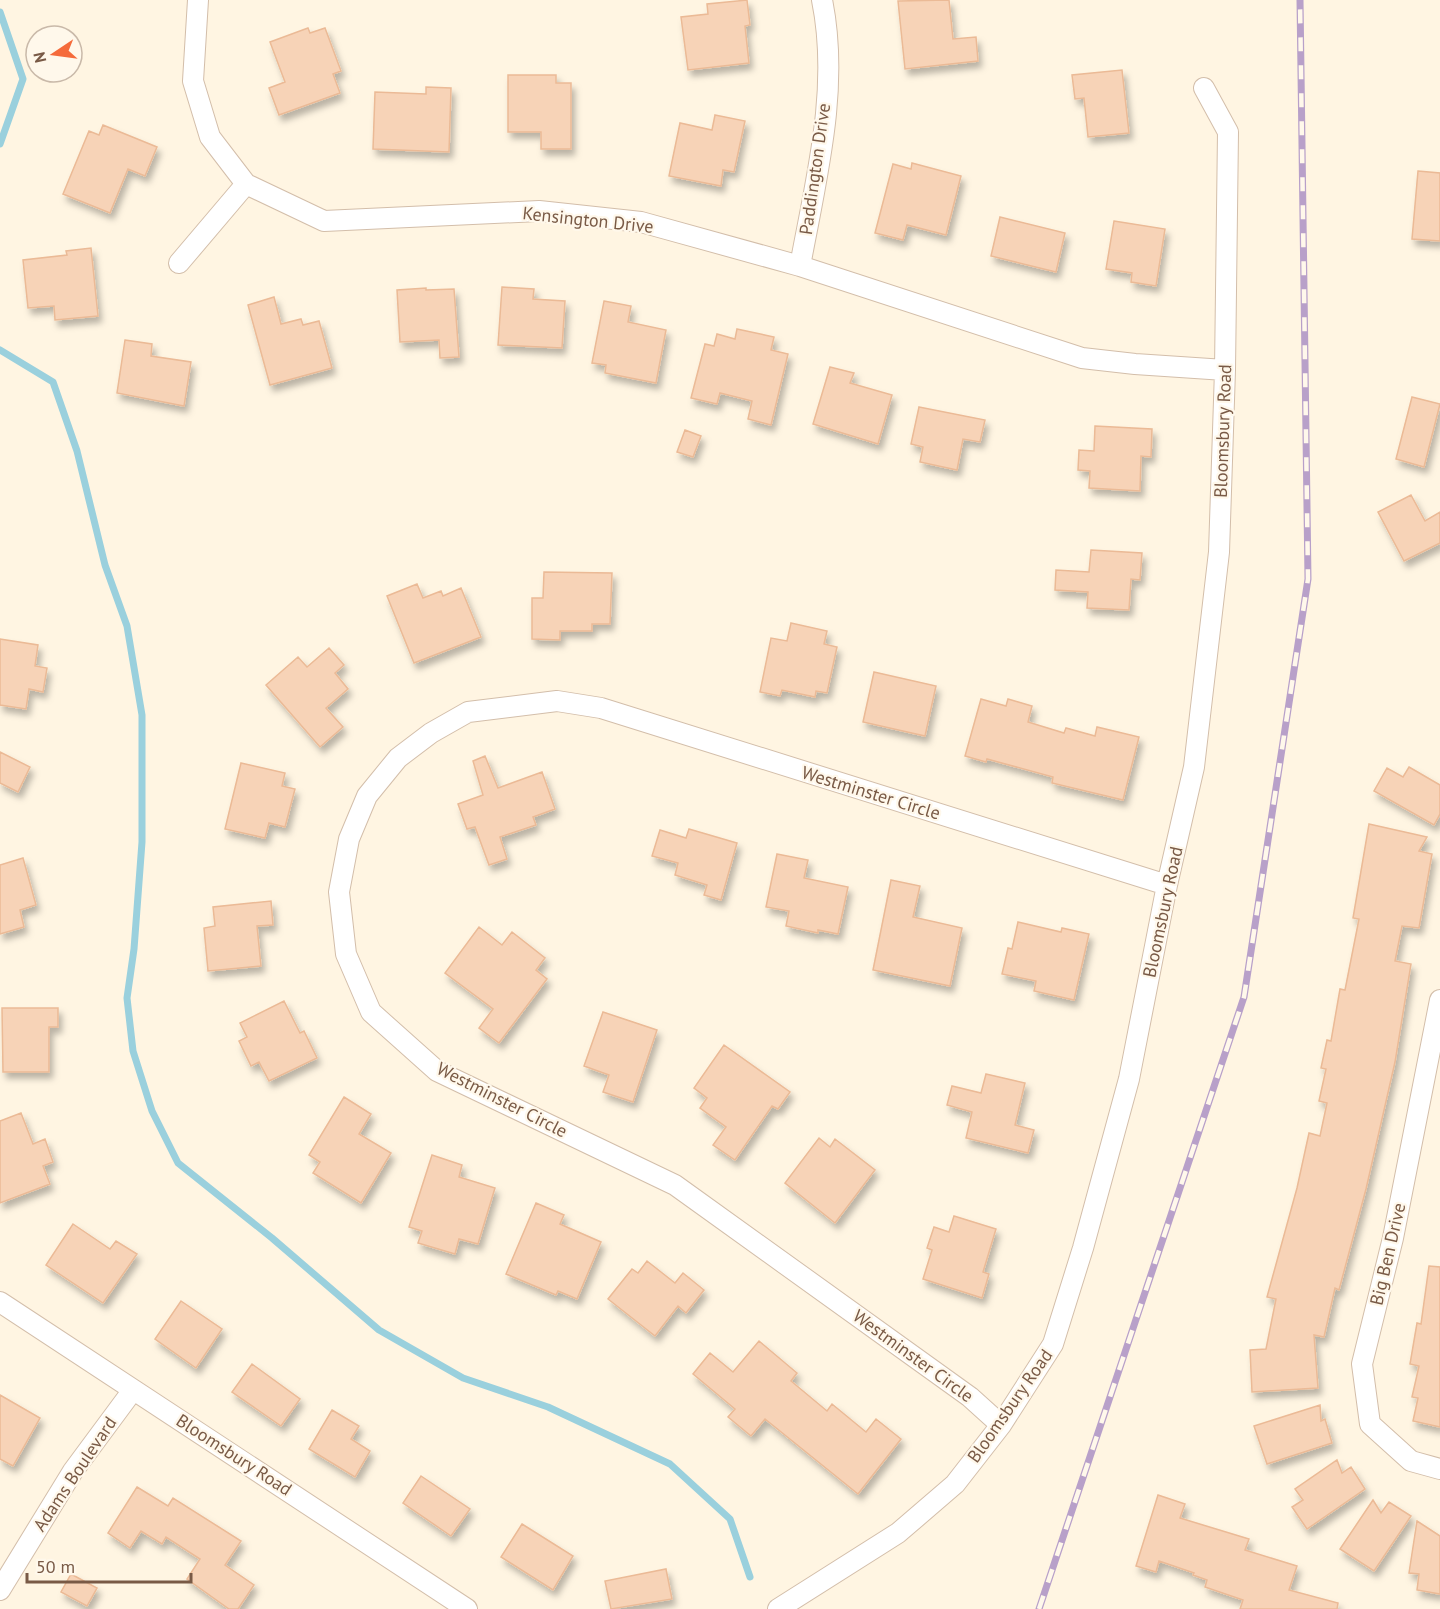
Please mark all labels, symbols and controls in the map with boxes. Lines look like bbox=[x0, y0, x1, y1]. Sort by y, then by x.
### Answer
north arrow bbox=[24, 24, 84, 84]
text: N bbox=[28, 50, 50, 65]
street label: Paddington Drive bbox=[794, 102, 835, 236]
street label: Kensington Drive bbox=[521, 201, 655, 238]
street label: Bloomsbury Road bbox=[1209, 364, 1236, 498]
street label: Westminster Circle bbox=[799, 761, 943, 825]
street label: Bloomsbury Road bbox=[1137, 844, 1188, 980]
street label: Westminster Circle bbox=[433, 1057, 571, 1142]
street label: Big Ben Drive bbox=[1365, 1200, 1410, 1307]
street label: Westminster Circle bbox=[848, 1304, 978, 1407]
street label: Bloomsbury Road bbox=[962, 1344, 1057, 1467]
street label: Bloomsbury Road bbox=[172, 1409, 296, 1501]
street label: Adams Boulevard bbox=[28, 1412, 121, 1535]
scale bar bbox=[27, 1546, 190, 1584]
text: 50 m bbox=[36, 1555, 75, 1578]

